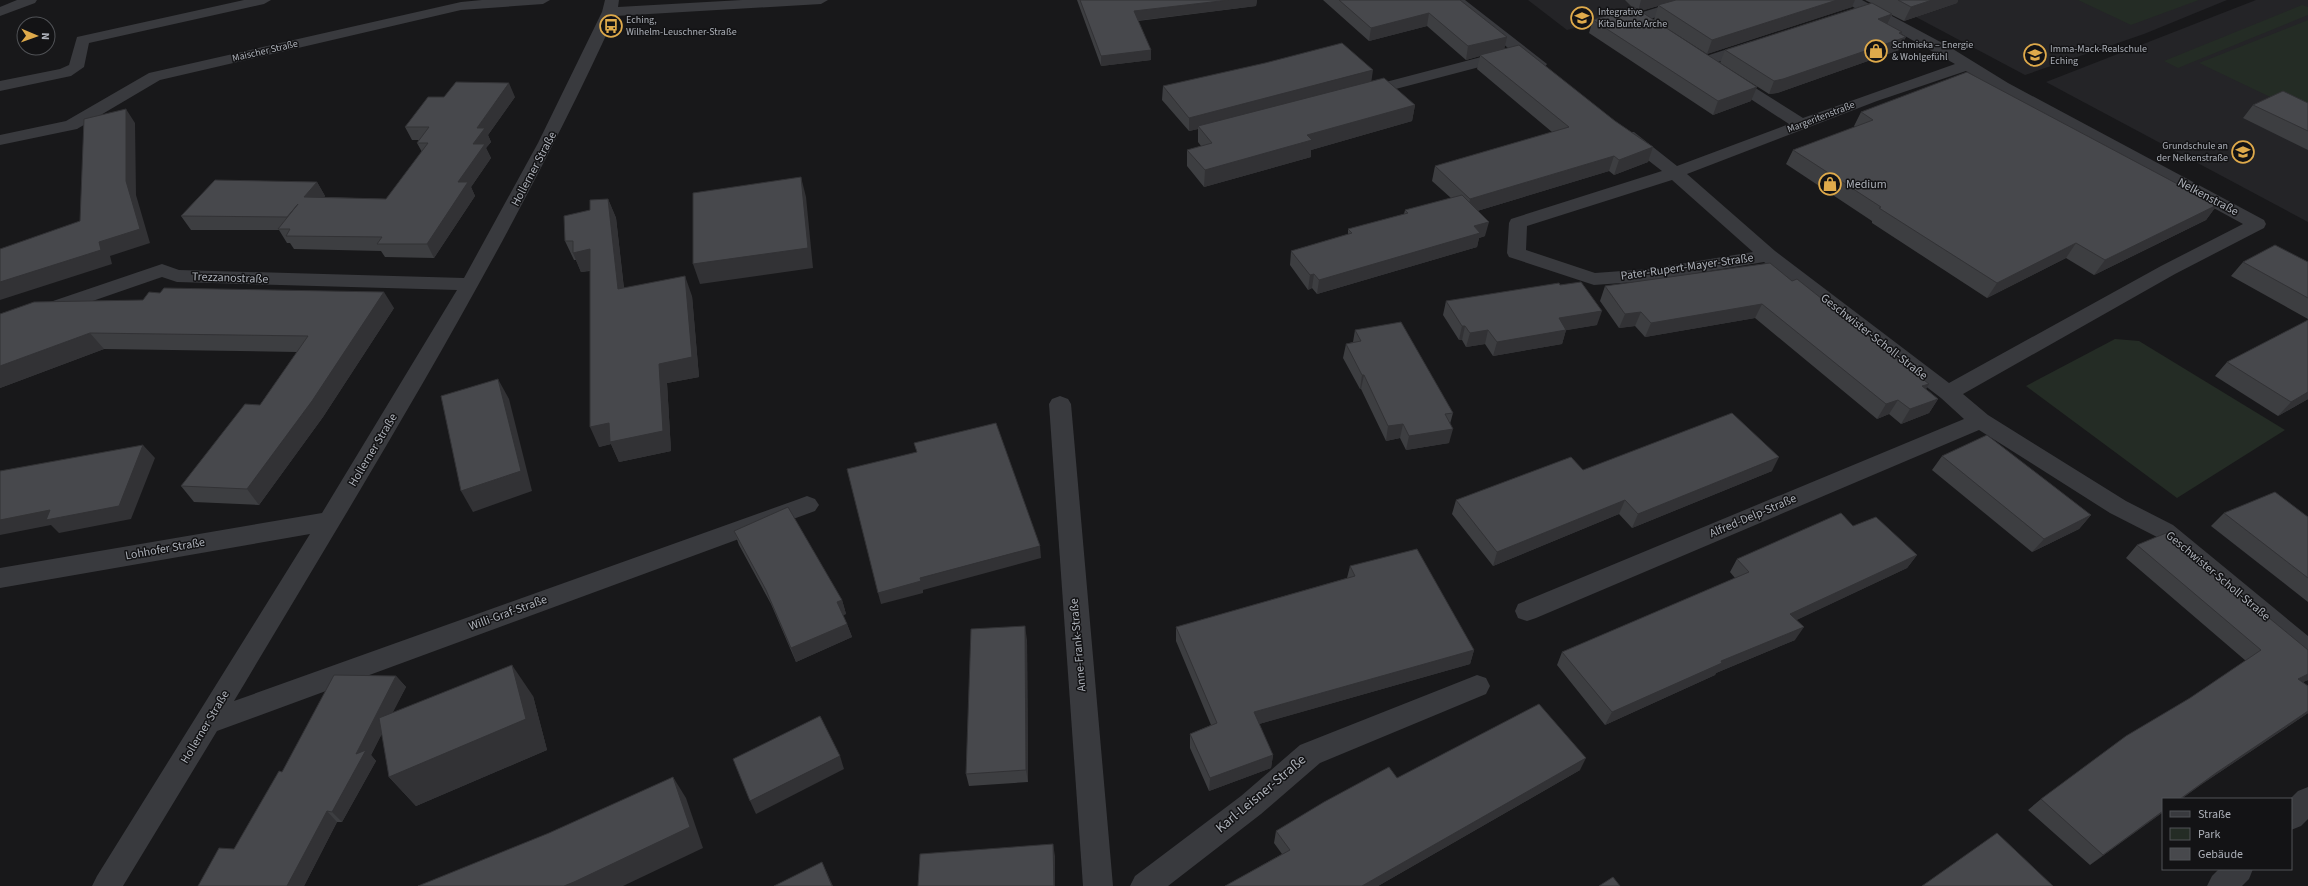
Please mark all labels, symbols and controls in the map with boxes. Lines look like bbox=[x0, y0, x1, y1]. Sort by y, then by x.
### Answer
school or university icon: Integrative Kita Bunte Arche bbox=[1569, 5, 1595, 31]
place label: Integrative Kita Bunte Arche bbox=[1598, 5, 1667, 31]
bus stop icon: Eching, Wilhelm-Leuschner-Straße bbox=[598, 13, 624, 39]
place label: Eching, Wilhelm-Leuschner-Straße bbox=[626, 13, 737, 39]
north arrow bbox=[16, 16, 56, 56]
text: N bbox=[38, 32, 53, 40]
street label: Maischer Straße bbox=[231, 37, 299, 65]
shop icon: Schmieka – Energie & Wohlgefühl bbox=[1863, 38, 1889, 64]
place label: Schmieka – Energie & Wohlgefühl bbox=[1892, 38, 1973, 64]
school or university icon: Imma-Mack-Realschule Eching bbox=[2022, 42, 2048, 68]
place label: Imma-Mack-Realschule Eching bbox=[2050, 42, 2147, 68]
street label: Margeritenstraße bbox=[1785, 98, 1857, 136]
street label: Hollerner Straße bbox=[507, 128, 561, 209]
place label: Grundschule an der Nelkenstraße bbox=[2156, 139, 2228, 165]
school or university icon: Grundschule an der Nelkenstraße bbox=[2230, 139, 2256, 165]
shop icon: Medium bbox=[1817, 171, 1843, 197]
street label: Nelkenstraße bbox=[2175, 174, 2241, 220]
place label: Medium bbox=[1846, 176, 1887, 193]
street label: Pater-Rupert-Mayer-Straße bbox=[1620, 249, 1755, 285]
street label: Trezzanostraße bbox=[191, 268, 269, 288]
street label: Geschwister-Scholl-Straße bbox=[1817, 290, 1931, 384]
street label: Hollerner Straße bbox=[344, 410, 402, 490]
street label: Alfred-Delp-Straße bbox=[1707, 490, 1799, 542]
street label: Geschwister-Scholl-Straße bbox=[2162, 527, 2274, 625]
street label: Lohhofer Straße bbox=[124, 534, 206, 564]
street label: Willi-Graf-Straße bbox=[466, 591, 550, 635]
street label: Anne-Frank-Straße bbox=[1065, 598, 1091, 692]
street label: Hollerner Straße bbox=[176, 687, 234, 767]
street label: Karl-Leisner-Straße bbox=[1211, 750, 1311, 838]
legend bbox=[2162, 798, 2292, 870]
text: Straße bbox=[2198, 806, 2231, 823]
text: Park bbox=[2198, 826, 2220, 843]
text: Gebäude bbox=[2198, 846, 2243, 863]

